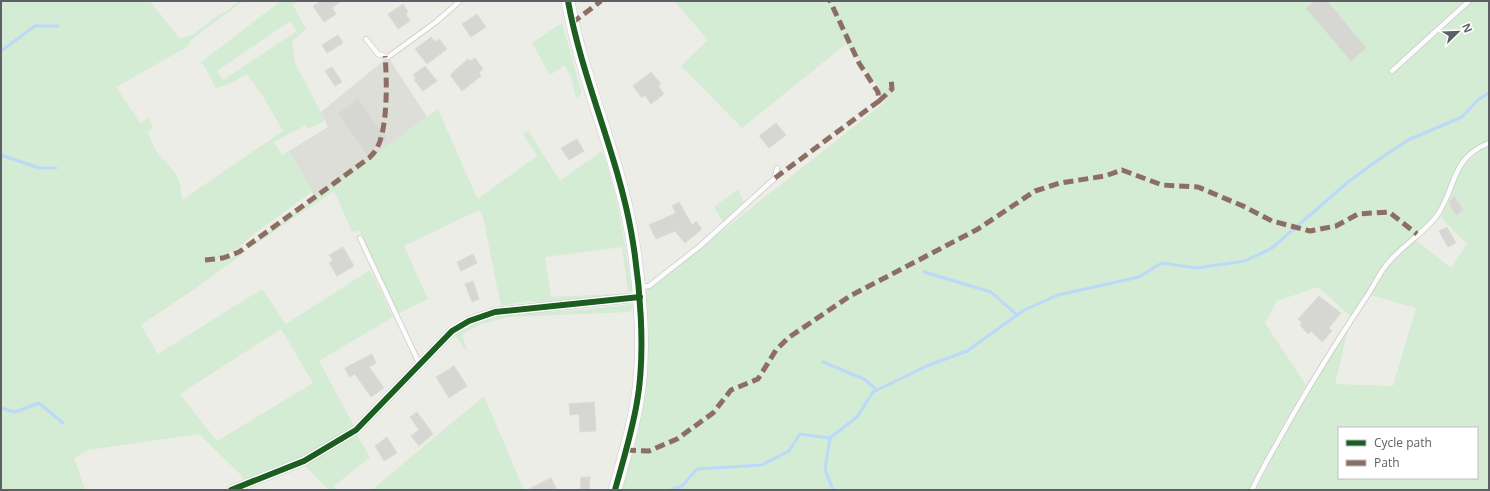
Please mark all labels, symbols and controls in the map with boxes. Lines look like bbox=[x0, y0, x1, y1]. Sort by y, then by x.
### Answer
north arrow bbox=[1438, 12, 1478, 52]
text: N bbox=[1459, 21, 1476, 35]
legend bbox=[1338, 427, 1478, 479]
text: Cycle path bbox=[1374, 434, 1432, 451]
text: Path bbox=[1374, 454, 1400, 471]

